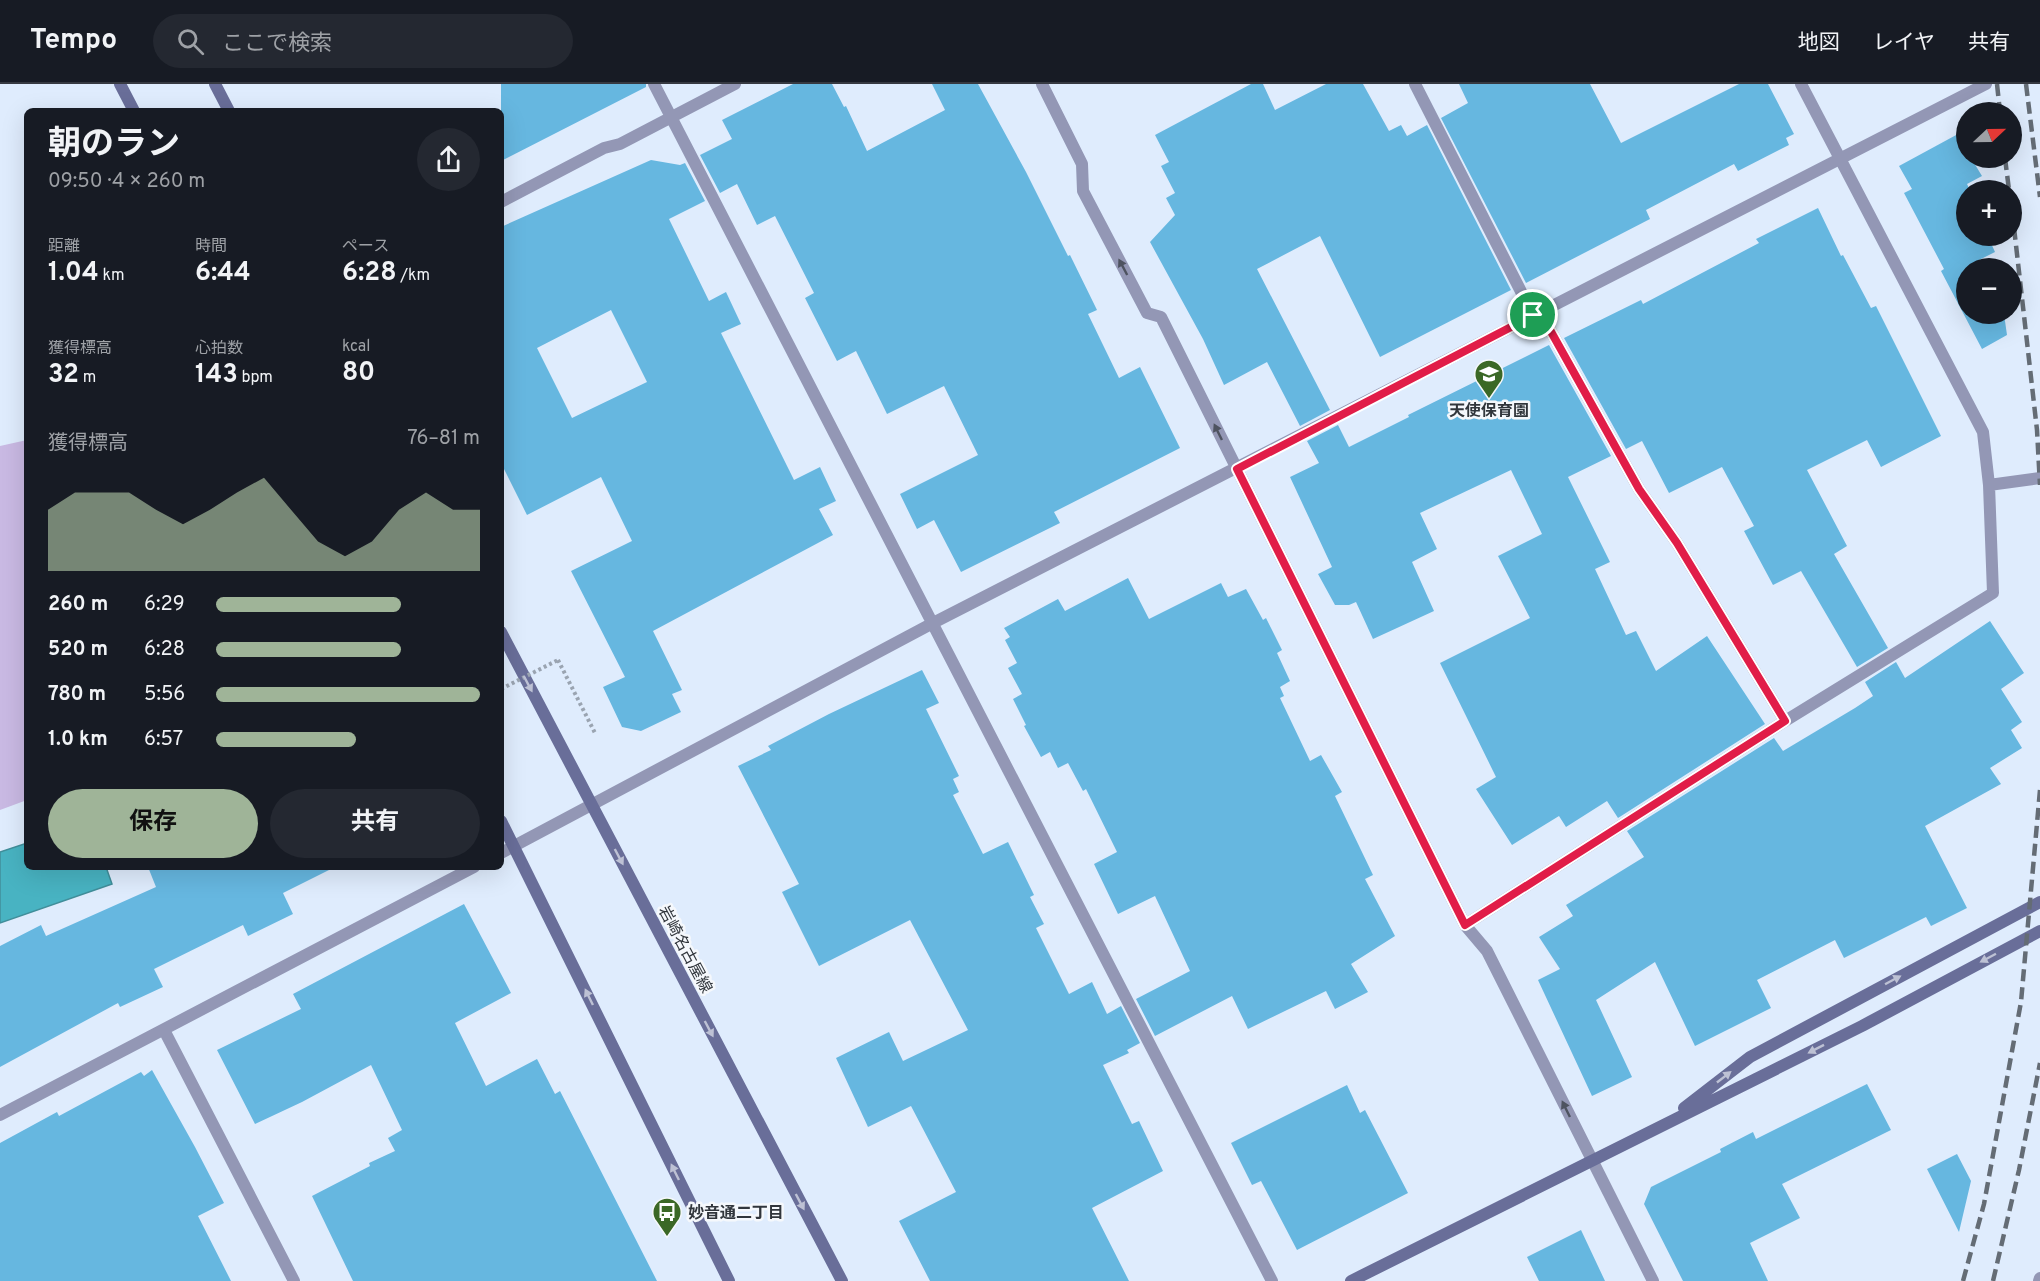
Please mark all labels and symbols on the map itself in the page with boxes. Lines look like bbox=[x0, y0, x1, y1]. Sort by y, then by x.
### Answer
north arrow bbox=[1956, 102, 2022, 168]
one-way arrow bbox=[1118, 258, 1128, 275]
pin bbox=[1507, 289, 1558, 340]
school or university icon: 天使保育園 bbox=[1473, 358, 1505, 400]
place label: 天使保育園 bbox=[1449, 402, 1529, 422]
one-way arrow bbox=[1214, 423, 1223, 440]
one-way arrow bbox=[523, 676, 533, 693]
one-way arrow bbox=[614, 849, 624, 866]
street label: 岩崎名古屋線 bbox=[653, 903, 716, 997]
one-way arrow bbox=[1980, 953, 1997, 963]
one-way arrow bbox=[1885, 975, 1902, 985]
one-way arrow bbox=[584, 989, 593, 1006]
one-way arrow bbox=[705, 1021, 714, 1038]
one-way arrow bbox=[1807, 1044, 1824, 1054]
one-way arrow bbox=[1717, 1071, 1732, 1083]
one-way arrow bbox=[1561, 1100, 1570, 1117]
one-way arrow bbox=[670, 1163, 680, 1180]
one-way arrow bbox=[795, 1194, 805, 1211]
bus stop icon: 妙音通二丁目 bbox=[651, 1196, 683, 1238]
place label: 妙音通二丁目 bbox=[688, 1204, 784, 1224]

